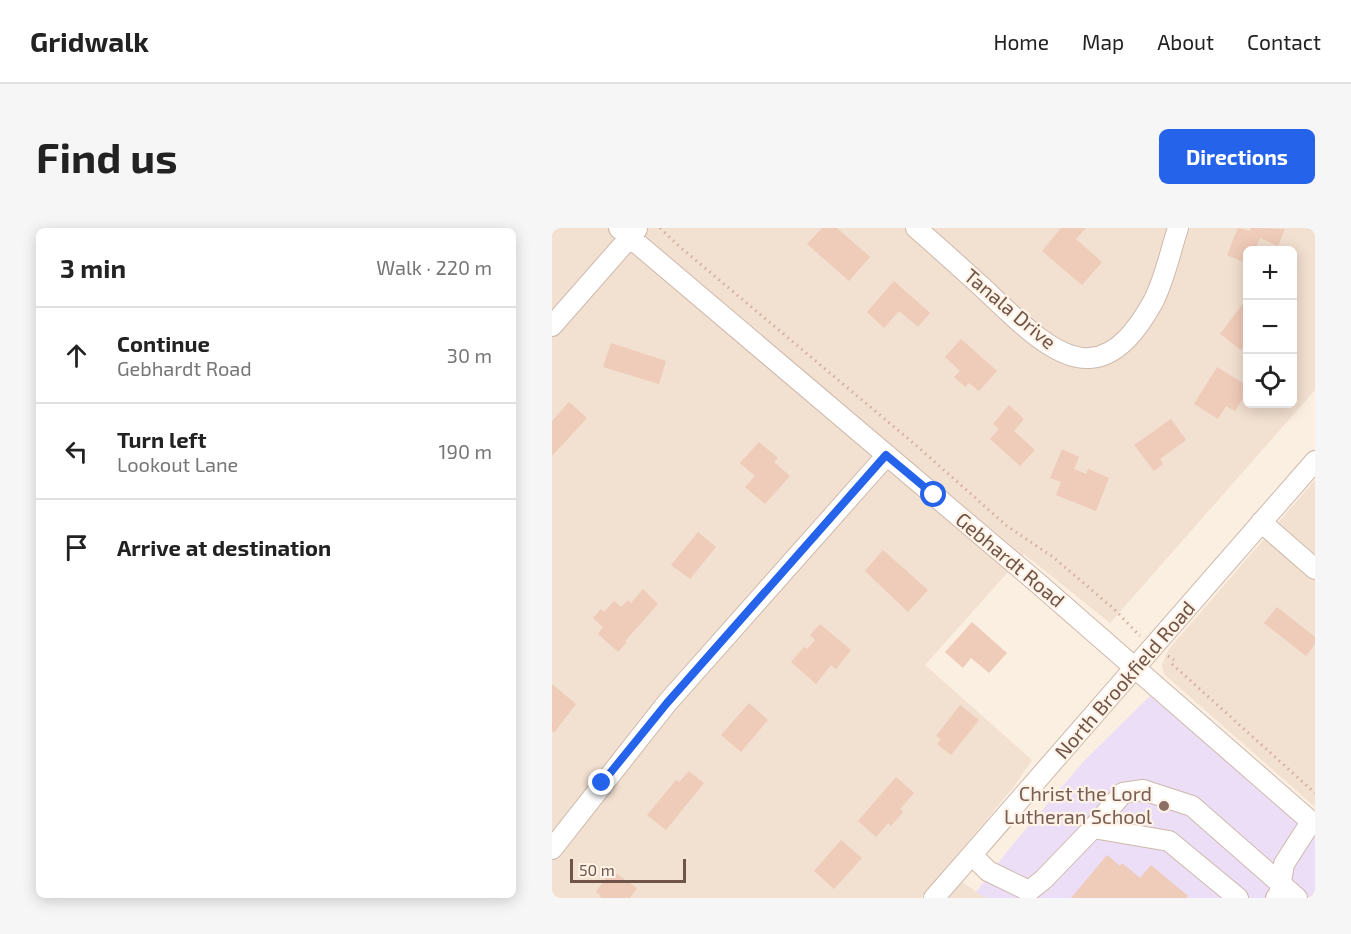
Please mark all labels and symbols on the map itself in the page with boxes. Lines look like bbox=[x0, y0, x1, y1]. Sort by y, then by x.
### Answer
street label: Tanala Drive bbox=[960, 263, 1061, 353]
route start bbox=[920, 481, 946, 507]
street label: Gebhardt Road bbox=[951, 507, 1070, 612]
street label: North Brookfield Road bbox=[1049, 596, 1199, 763]
route end bbox=[588, 769, 614, 795]
place label: Christ the Lord Lutheran School bbox=[1004, 781, 1152, 828]
marker: Christ the Lord Lutheran School bbox=[1157, 799, 1171, 813]
scale bar bbox=[570, 856, 686, 884]

